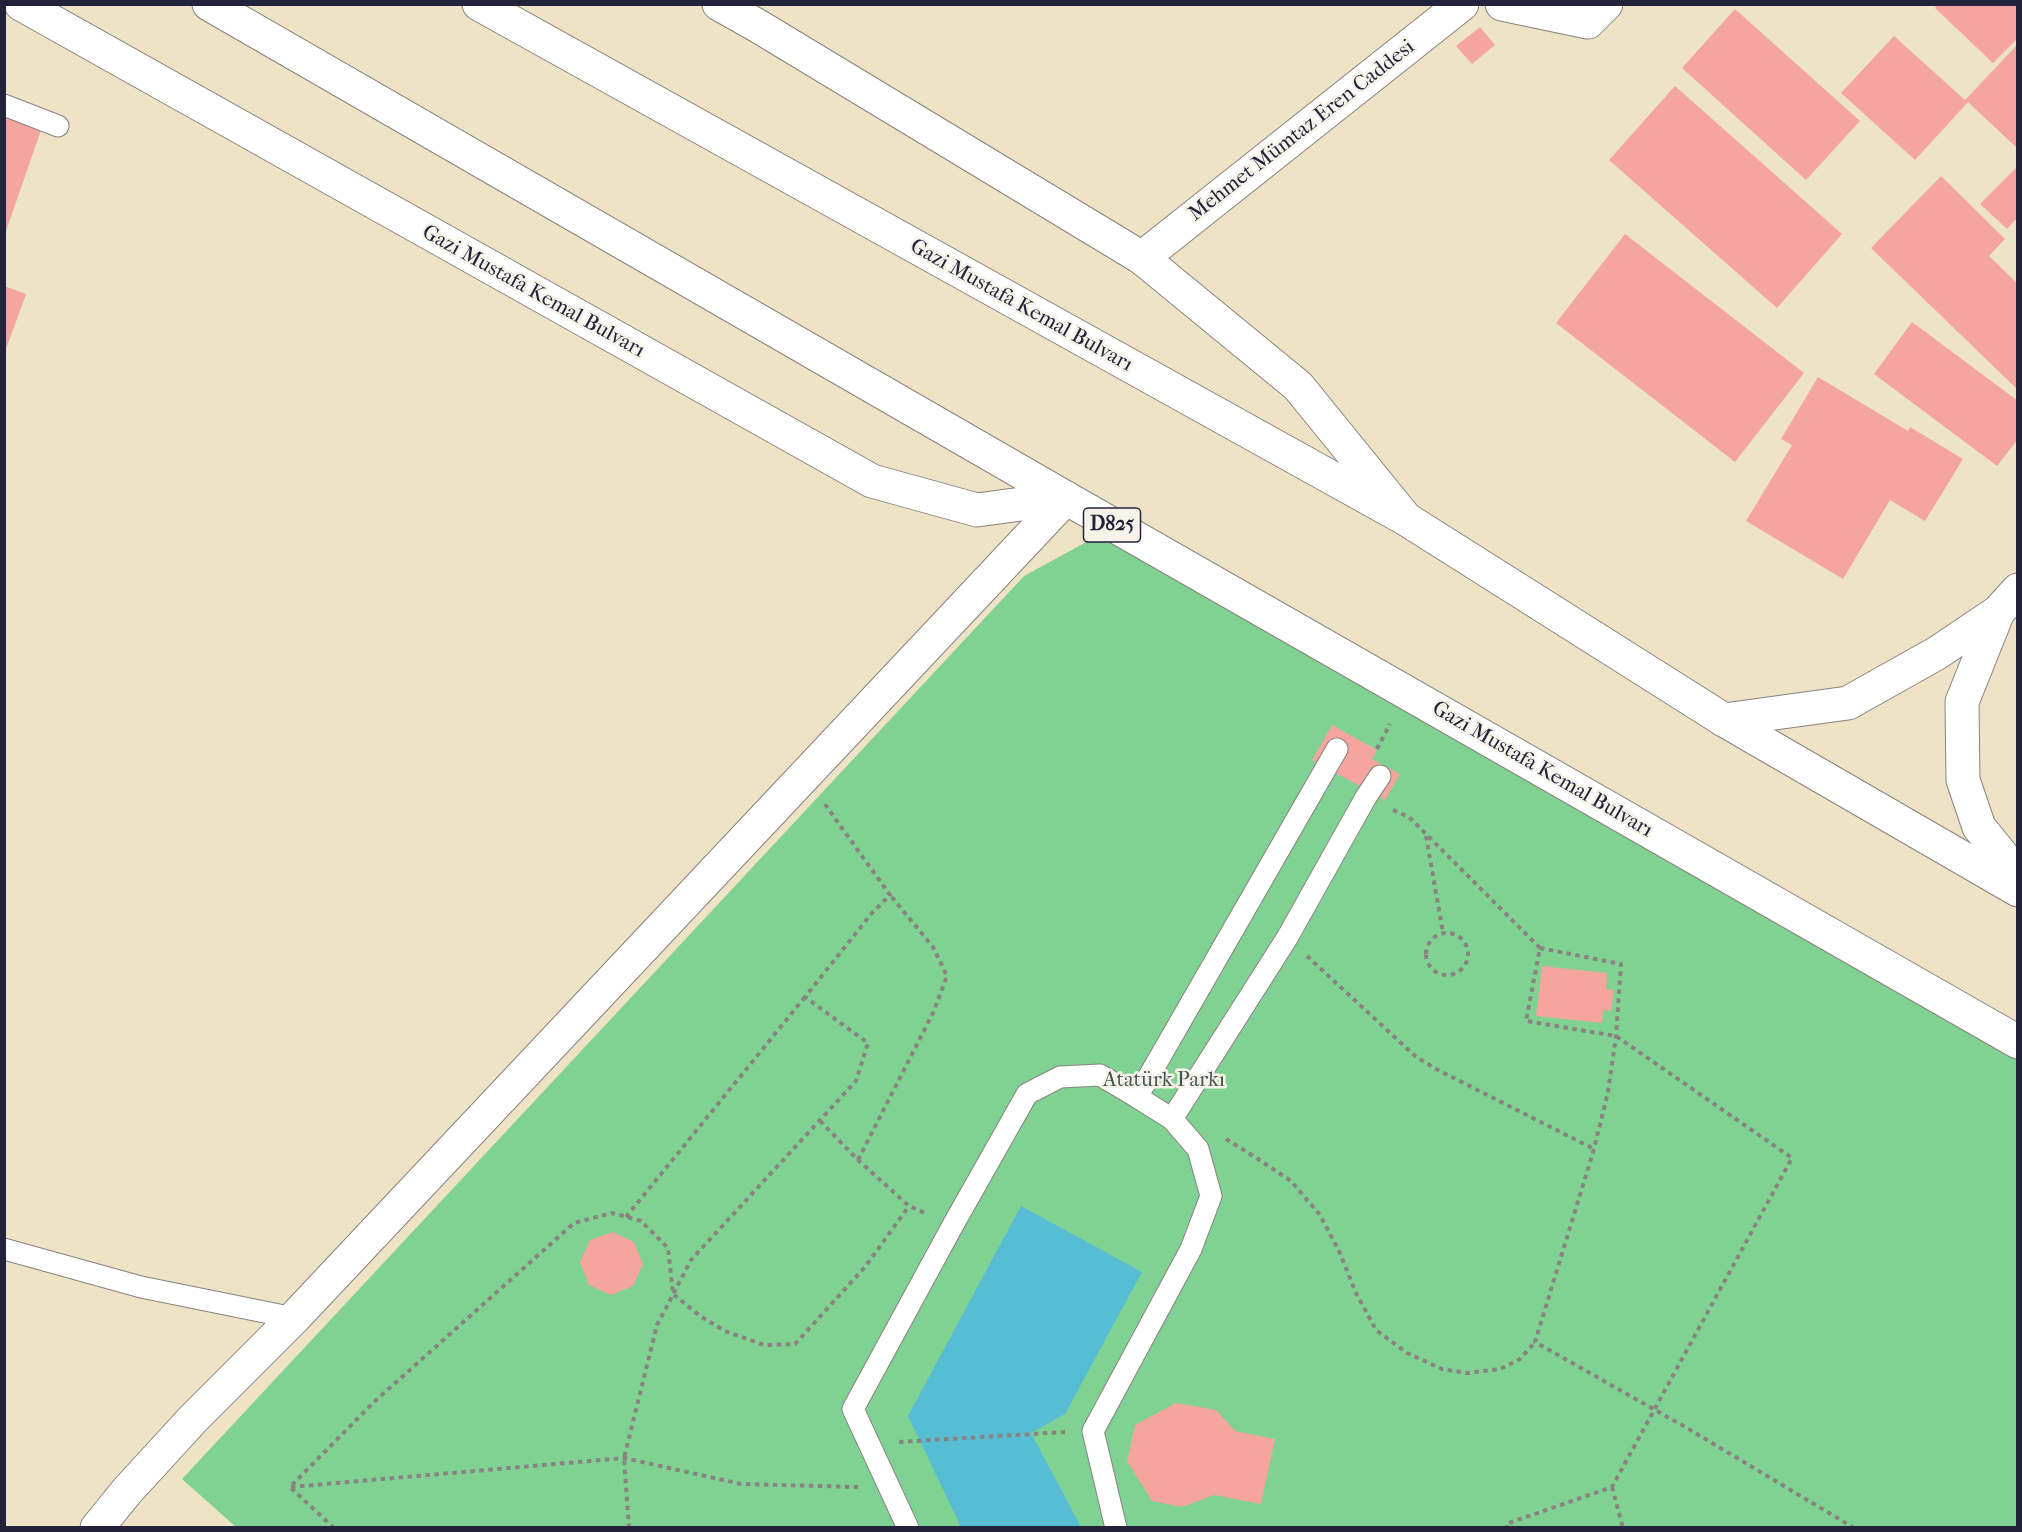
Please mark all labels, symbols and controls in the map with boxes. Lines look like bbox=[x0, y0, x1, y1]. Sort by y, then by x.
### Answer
street label: Mehmet Mümtaz Eren Caddesi bbox=[1184, 35, 1420, 227]
street label: Gazi Mustafa Kemal Bulvarı bbox=[417, 220, 649, 364]
street label: Gazi Mustafa Kemal Bulvarı bbox=[905, 234, 1137, 378]
road number: D825 bbox=[1084, 508, 1140, 542]
street label: Gazi Mustafa Kemal Bulvarı bbox=[1427, 696, 1657, 844]
park label: Atatürk Parkı bbox=[1103, 1068, 1225, 1094]

